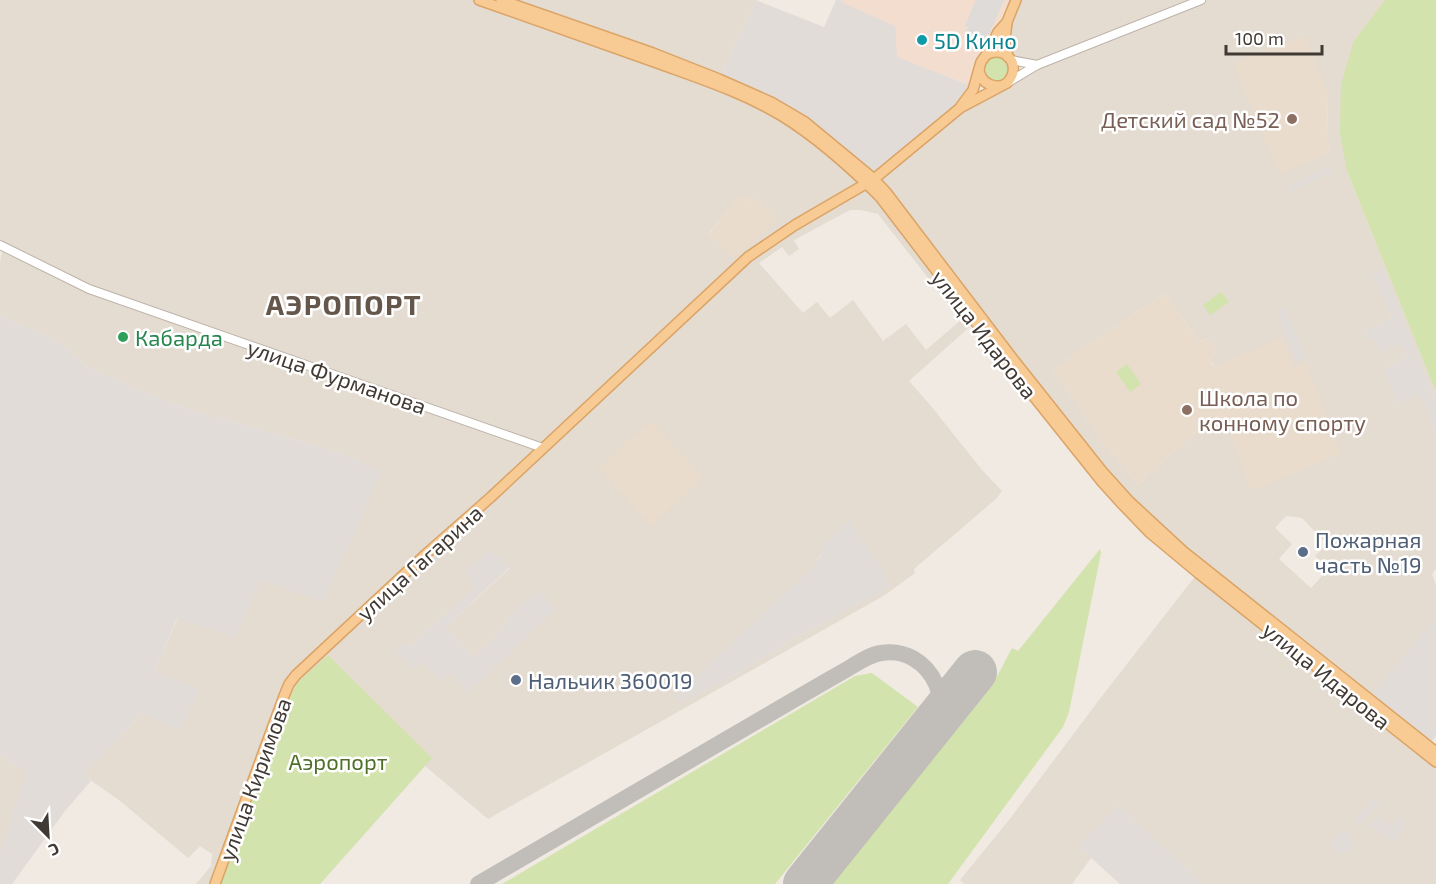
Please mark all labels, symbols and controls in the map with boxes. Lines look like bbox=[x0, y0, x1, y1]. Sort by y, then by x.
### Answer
scale bar bbox=[1226, 18, 1322, 56]
place label: 5D Кино bbox=[934, 27, 1017, 53]
text: 100 m bbox=[1235, 27, 1284, 49]
marker: 5D Кино bbox=[915, 33, 929, 47]
place label: Детский сад №52 bbox=[1101, 106, 1280, 132]
marker: Детский сад №52 bbox=[1285, 112, 1299, 126]
street label: улица Идарова bbox=[926, 264, 1043, 404]
district label: АЭРОПОРТ bbox=[266, 287, 422, 321]
place label: Кабарда bbox=[135, 324, 223, 350]
marker: Кабарда bbox=[116, 330, 130, 344]
street label: улица Фурманова bbox=[244, 333, 430, 420]
place label: Школа по конному спорту bbox=[1199, 384, 1366, 436]
marker: Школа по конному спорту bbox=[1180, 403, 1194, 417]
street label: улица Гагарина bbox=[351, 499, 488, 626]
place label: Пожарная часть №19 bbox=[1315, 526, 1422, 577]
marker: Пожарная часть №19 bbox=[1296, 545, 1310, 559]
street label: улица Идарова bbox=[1257, 616, 1396, 735]
place label: Нальчик 360019 bbox=[528, 667, 693, 693]
marker: Нальчик 360019 bbox=[509, 673, 523, 687]
street label: улица Киримова bbox=[212, 694, 296, 864]
park label: Аэропорт bbox=[288, 748, 388, 774]
north arrow bbox=[18, 806, 78, 866]
text: С bbox=[46, 840, 62, 861]

